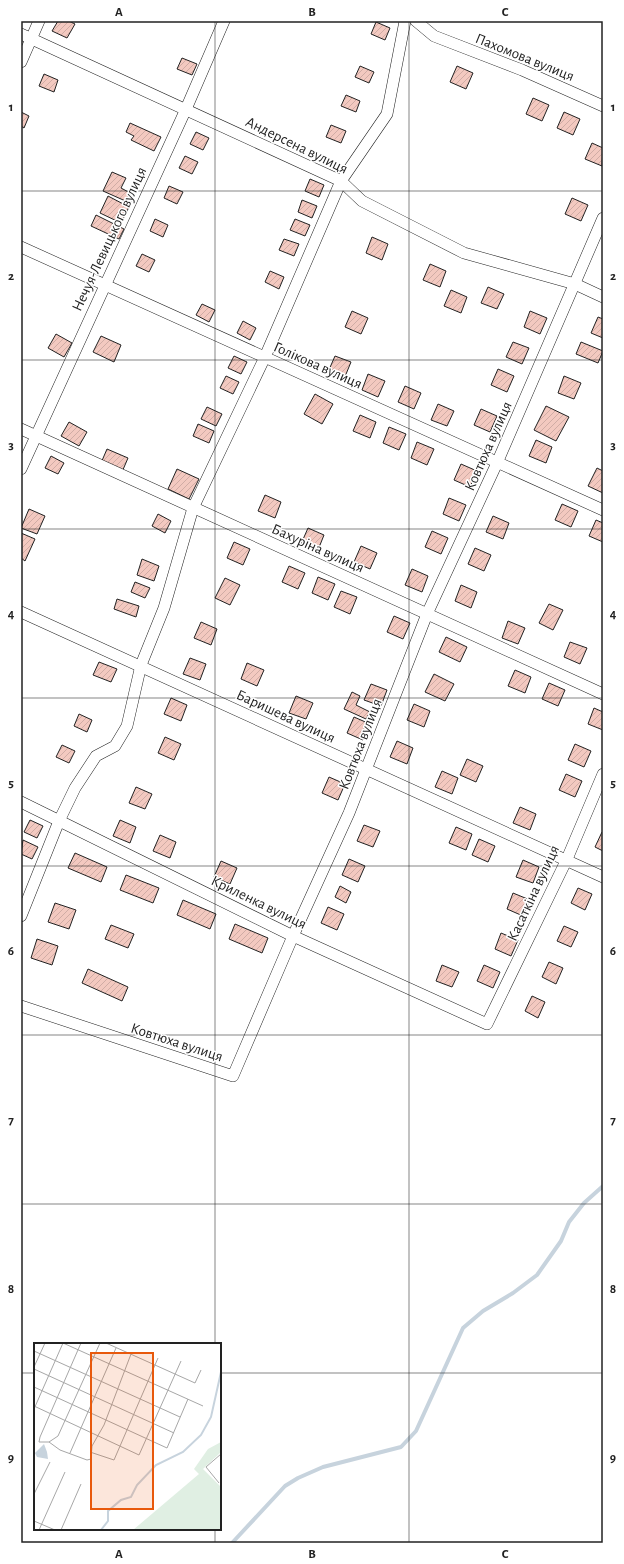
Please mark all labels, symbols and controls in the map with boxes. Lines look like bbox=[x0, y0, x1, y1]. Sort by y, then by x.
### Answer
text: A bbox=[115, 6, 123, 19]
text: B bbox=[308, 6, 316, 19]
text: C bbox=[502, 6, 509, 19]
street label: Пахомова вулиця bbox=[473, 31, 576, 84]
text: 1 bbox=[9, 101, 13, 114]
text: 1 bbox=[611, 101, 615, 114]
street label: Андерсена вулиця bbox=[243, 114, 350, 177]
street label: Нечуя-Левицького вулиця bbox=[69, 165, 149, 314]
text: 2 bbox=[8, 270, 14, 283]
text: 2 bbox=[610, 270, 616, 283]
street label: Голікова вулиця bbox=[271, 339, 364, 392]
street label: Ковтюха вулиця bbox=[462, 399, 515, 493]
text: 3 bbox=[8, 439, 14, 452]
text: 3 bbox=[610, 439, 616, 452]
street label: Бахуріна вулиця bbox=[269, 521, 366, 576]
text: 4 bbox=[8, 608, 15, 621]
text: 4 bbox=[610, 608, 617, 621]
street label: Баришева вулиця bbox=[234, 687, 338, 746]
street label: Ковтюха вулиця bbox=[336, 697, 385, 792]
text: 5 bbox=[8, 777, 14, 790]
text: 5 bbox=[610, 777, 616, 790]
street label: Касаткіна вулиця bbox=[505, 843, 562, 943]
street label: Криленка вулиця bbox=[209, 873, 309, 932]
text: 6 bbox=[8, 945, 14, 958]
text: 6 bbox=[610, 945, 616, 958]
street label: Ковтюха вулиця bbox=[129, 1021, 225, 1064]
text: 7 bbox=[8, 1114, 14, 1127]
text: 7 bbox=[610, 1114, 616, 1127]
text: 8 bbox=[8, 1283, 14, 1296]
text: 8 bbox=[610, 1283, 616, 1296]
inset map bbox=[34, 1343, 221, 1530]
text: 9 bbox=[8, 1452, 14, 1465]
text: 9 bbox=[610, 1452, 616, 1465]
text: A bbox=[115, 1548, 123, 1561]
text: B bbox=[308, 1548, 316, 1561]
text: C bbox=[502, 1548, 509, 1561]

